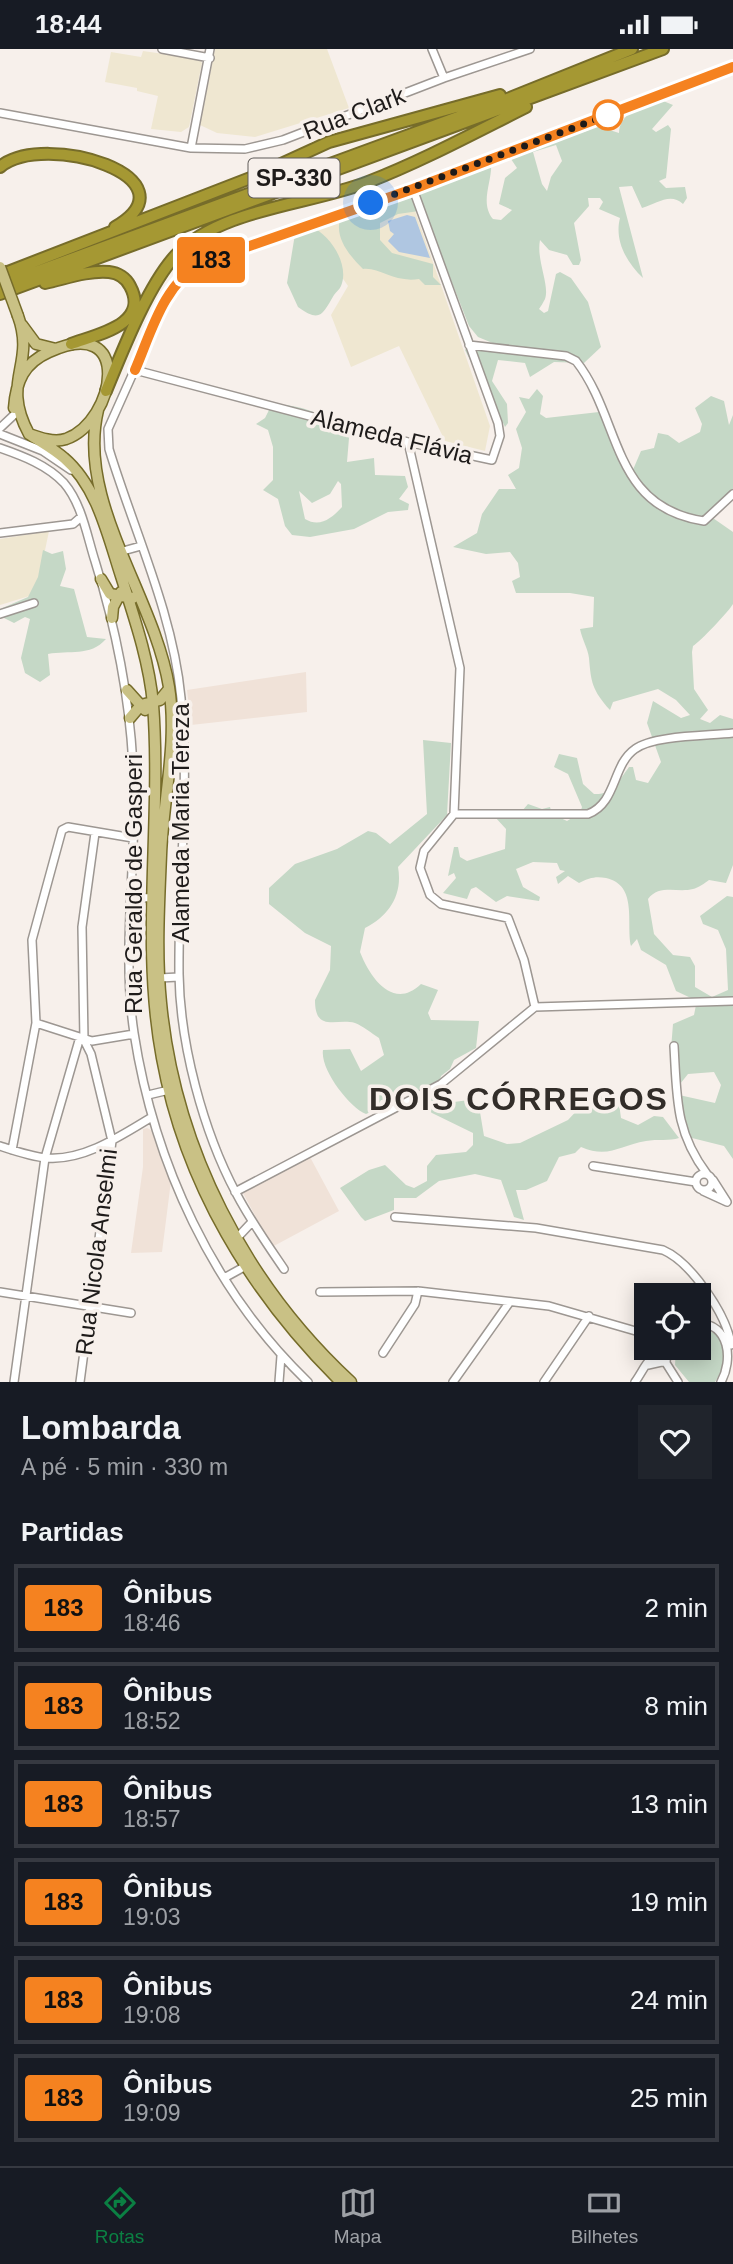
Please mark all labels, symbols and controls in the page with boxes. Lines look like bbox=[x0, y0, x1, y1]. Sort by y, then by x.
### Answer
text: 18:44 bbox=[35, 9, 102, 39]
street label: Rua Clark bbox=[299, 81, 410, 145]
unlabelled marker bbox=[593, 100, 623, 130]
road number: SP-330 bbox=[248, 159, 340, 197]
your location bbox=[353, 185, 388, 220]
line badge: 183 bbox=[171, 237, 251, 283]
text: 183 bbox=[191, 246, 231, 273]
street label: Alameda Flávia bbox=[308, 403, 476, 469]
street label: Alameda Maria Tereza bbox=[167, 703, 194, 943]
street label: Rua Geraldo de Gasperi bbox=[120, 754, 147, 1014]
district label: DOIS CÓRREGOS bbox=[369, 1081, 669, 1117]
street label: Rua Nicola Anselmi bbox=[70, 1147, 122, 1357]
map controls bbox=[634, 1283, 711, 1360]
button: locate bbox=[634, 1283, 711, 1360]
button: heart bbox=[638, 1405, 712, 1479]
text: Lombarda bbox=[21, 1409, 181, 1446]
text: A pé · 5 min · 330 m bbox=[21, 1454, 228, 1480]
text: Partidas bbox=[21, 1517, 124, 1547]
text: Ônibus bbox=[123, 1579, 213, 1609]
text: 2 min bbox=[644, 1593, 708, 1623]
text: 183 bbox=[43, 1594, 84, 1621]
text: 18:46 bbox=[123, 1610, 181, 1636]
text: Ônibus bbox=[123, 1677, 213, 1707]
text: 8 min bbox=[644, 1691, 708, 1721]
text: 183 bbox=[43, 1692, 84, 1719]
text: 18:52 bbox=[123, 1708, 181, 1734]
text: Ônibus bbox=[123, 1775, 213, 1805]
text: 13 min bbox=[630, 1789, 708, 1819]
text: 183 bbox=[43, 1790, 84, 1817]
text: 18:57 bbox=[123, 1806, 181, 1832]
text: Ônibus bbox=[123, 1873, 213, 1903]
text: 19 min bbox=[630, 1887, 708, 1917]
text: 183 bbox=[43, 1888, 84, 1915]
text: 19:03 bbox=[123, 1904, 181, 1930]
text: Ônibus bbox=[123, 1971, 213, 2001]
text: 24 min bbox=[630, 1985, 708, 2015]
text: 183 bbox=[43, 1986, 84, 2013]
text: 19:08 bbox=[123, 2002, 181, 2028]
text: Ônibus bbox=[123, 2069, 213, 2099]
text: 25 min bbox=[630, 2083, 708, 2113]
text: 183 bbox=[43, 2084, 84, 2111]
text: 19:09 bbox=[123, 2100, 181, 2126]
tab: Rotas bbox=[95, 2184, 144, 2248]
tab: Mapa bbox=[334, 2184, 381, 2248]
tab: Bilhetes bbox=[571, 2184, 638, 2248]

